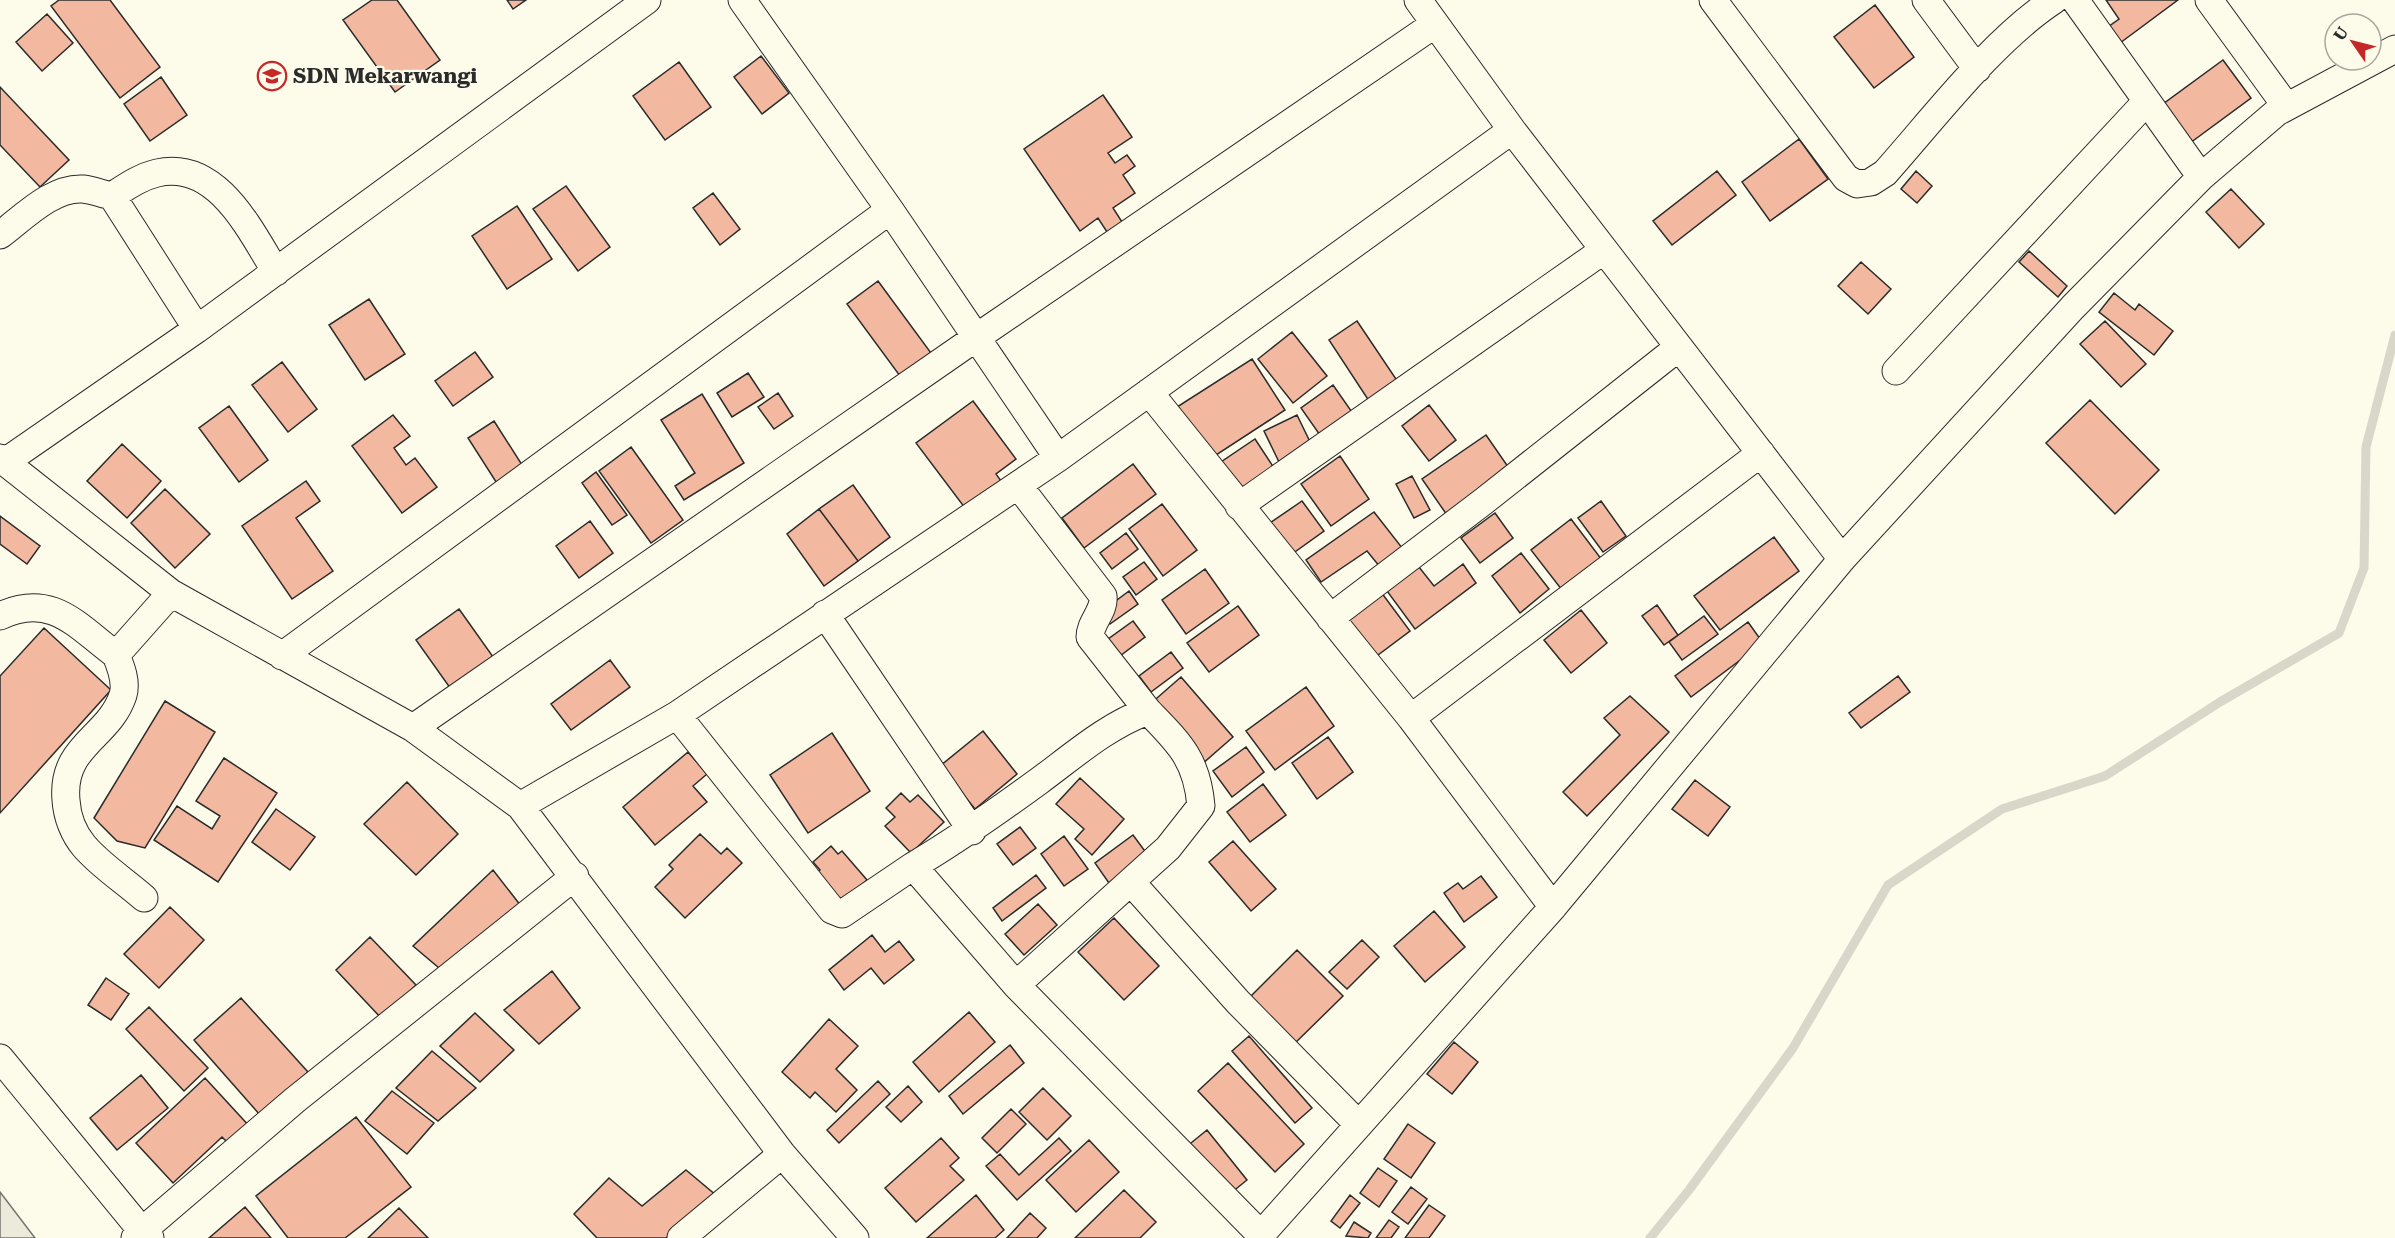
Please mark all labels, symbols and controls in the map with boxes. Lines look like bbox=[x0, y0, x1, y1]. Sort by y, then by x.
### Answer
north arrow bbox=[2323, 12, 2383, 72]
text: U bbox=[2330, 23, 2352, 44]
school or university icon: SDN Mekarwangi bbox=[256, 60, 288, 92]
place label: SDN Mekarwangi bbox=[293, 64, 477, 88]

